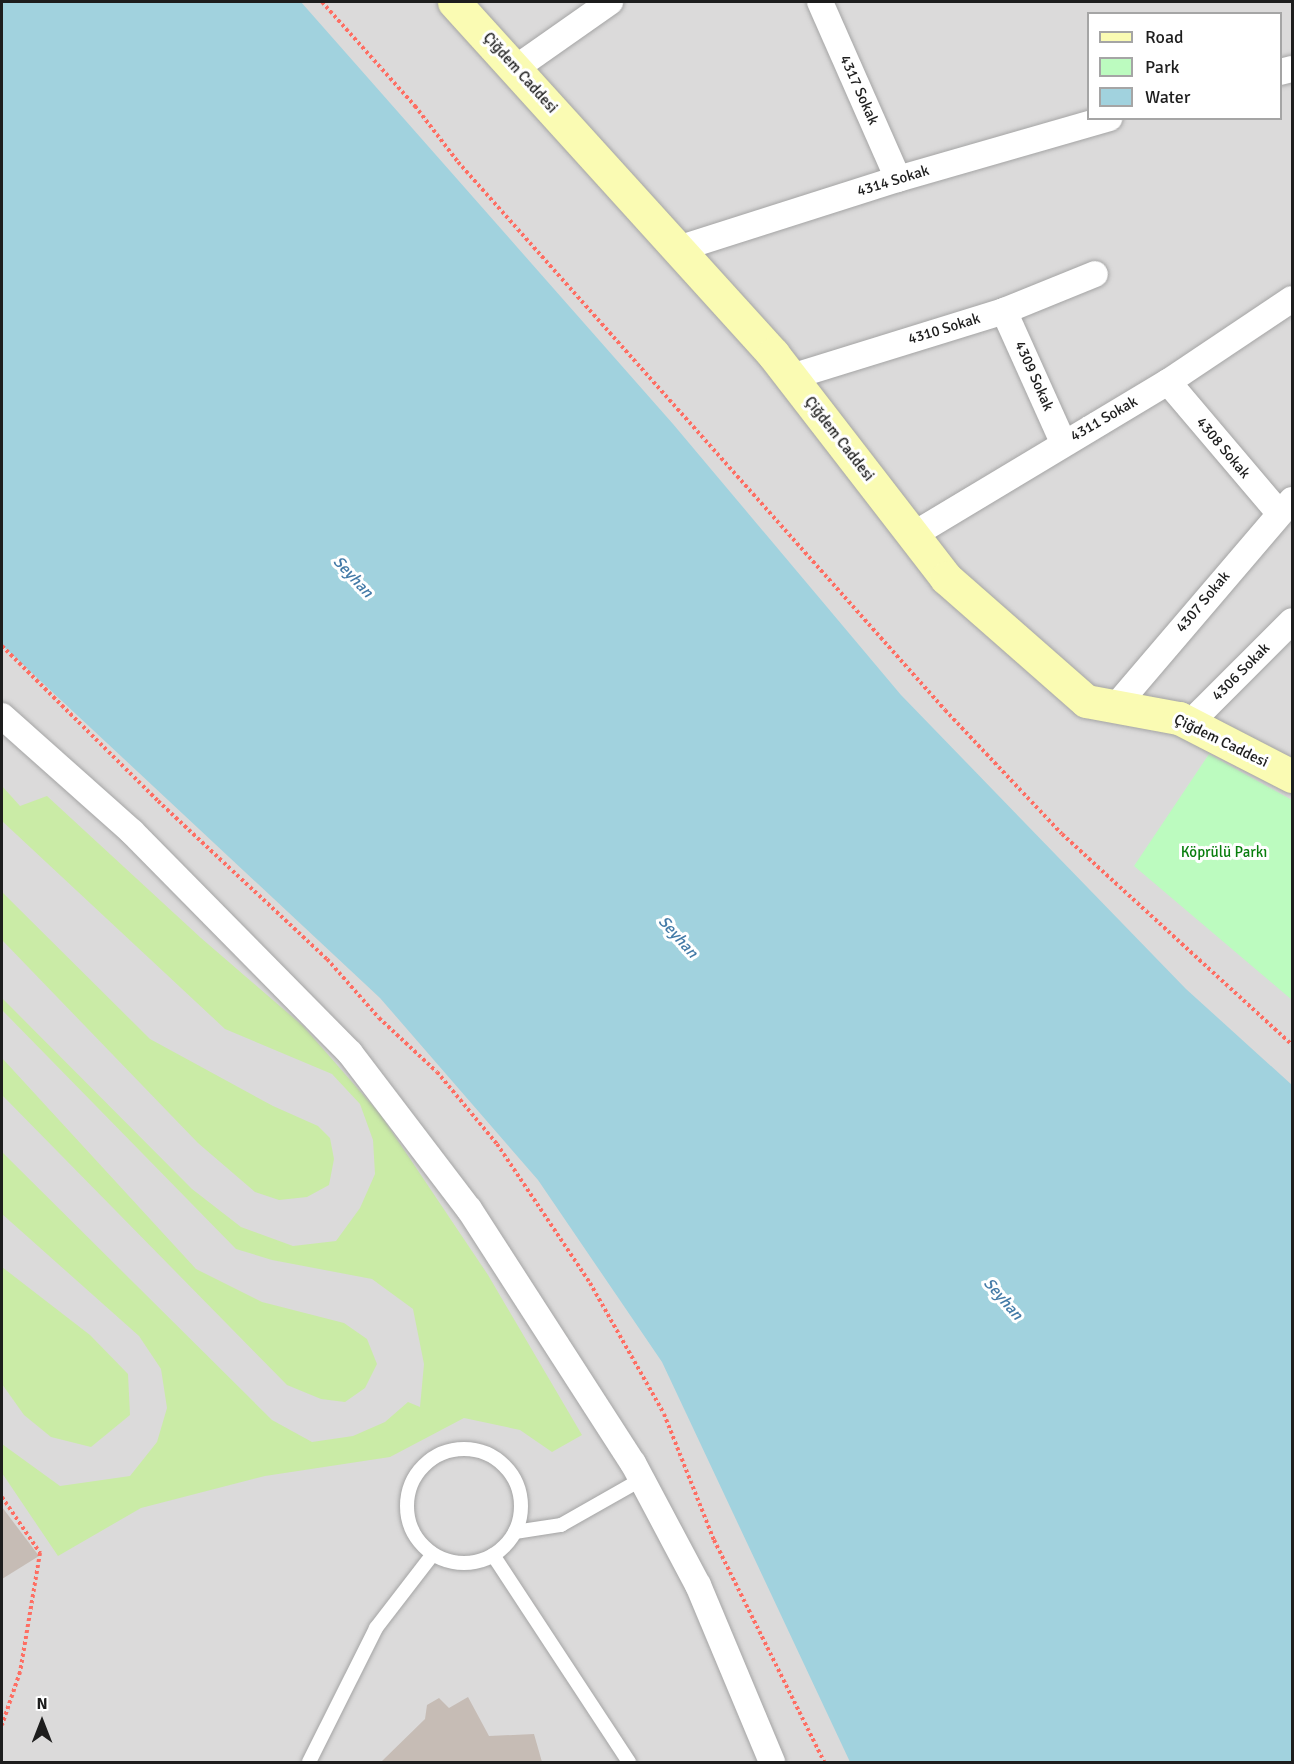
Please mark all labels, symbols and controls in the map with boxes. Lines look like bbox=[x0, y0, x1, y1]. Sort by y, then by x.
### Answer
legend bbox=[1087, 12, 1282, 120]
text: Road bbox=[1145, 26, 1184, 48]
street label: Çiğdem Caddesi bbox=[479, 29, 561, 117]
street label: 4317 Sokak bbox=[836, 52, 882, 128]
text: Park bbox=[1145, 56, 1180, 78]
text: Water bbox=[1145, 86, 1190, 108]
street label: 4314 Sokak bbox=[855, 162, 931, 200]
street label: 4310 Sokak bbox=[906, 310, 982, 348]
street label: 4309 Sokak bbox=[1011, 338, 1057, 414]
street label: Çiğdem Caddesi bbox=[800, 393, 878, 485]
street label: 4311 Sokak bbox=[1067, 393, 1141, 445]
street label: 4308 Sokak bbox=[1192, 414, 1254, 482]
water label: Seyhan bbox=[329, 552, 377, 602]
street label: 4307 Sokak bbox=[1172, 568, 1234, 636]
street label: 4306 Sokak bbox=[1208, 639, 1274, 705]
street label: Çiğdem Caddesi bbox=[1171, 710, 1271, 772]
park label: Köprülü Parkı bbox=[1181, 844, 1267, 862]
water label: Seyhan bbox=[654, 912, 702, 962]
water label: Seyhan bbox=[979, 1274, 1027, 1324]
north arrow bbox=[12, 1692, 72, 1752]
text: N bbox=[36, 1694, 48, 1714]

